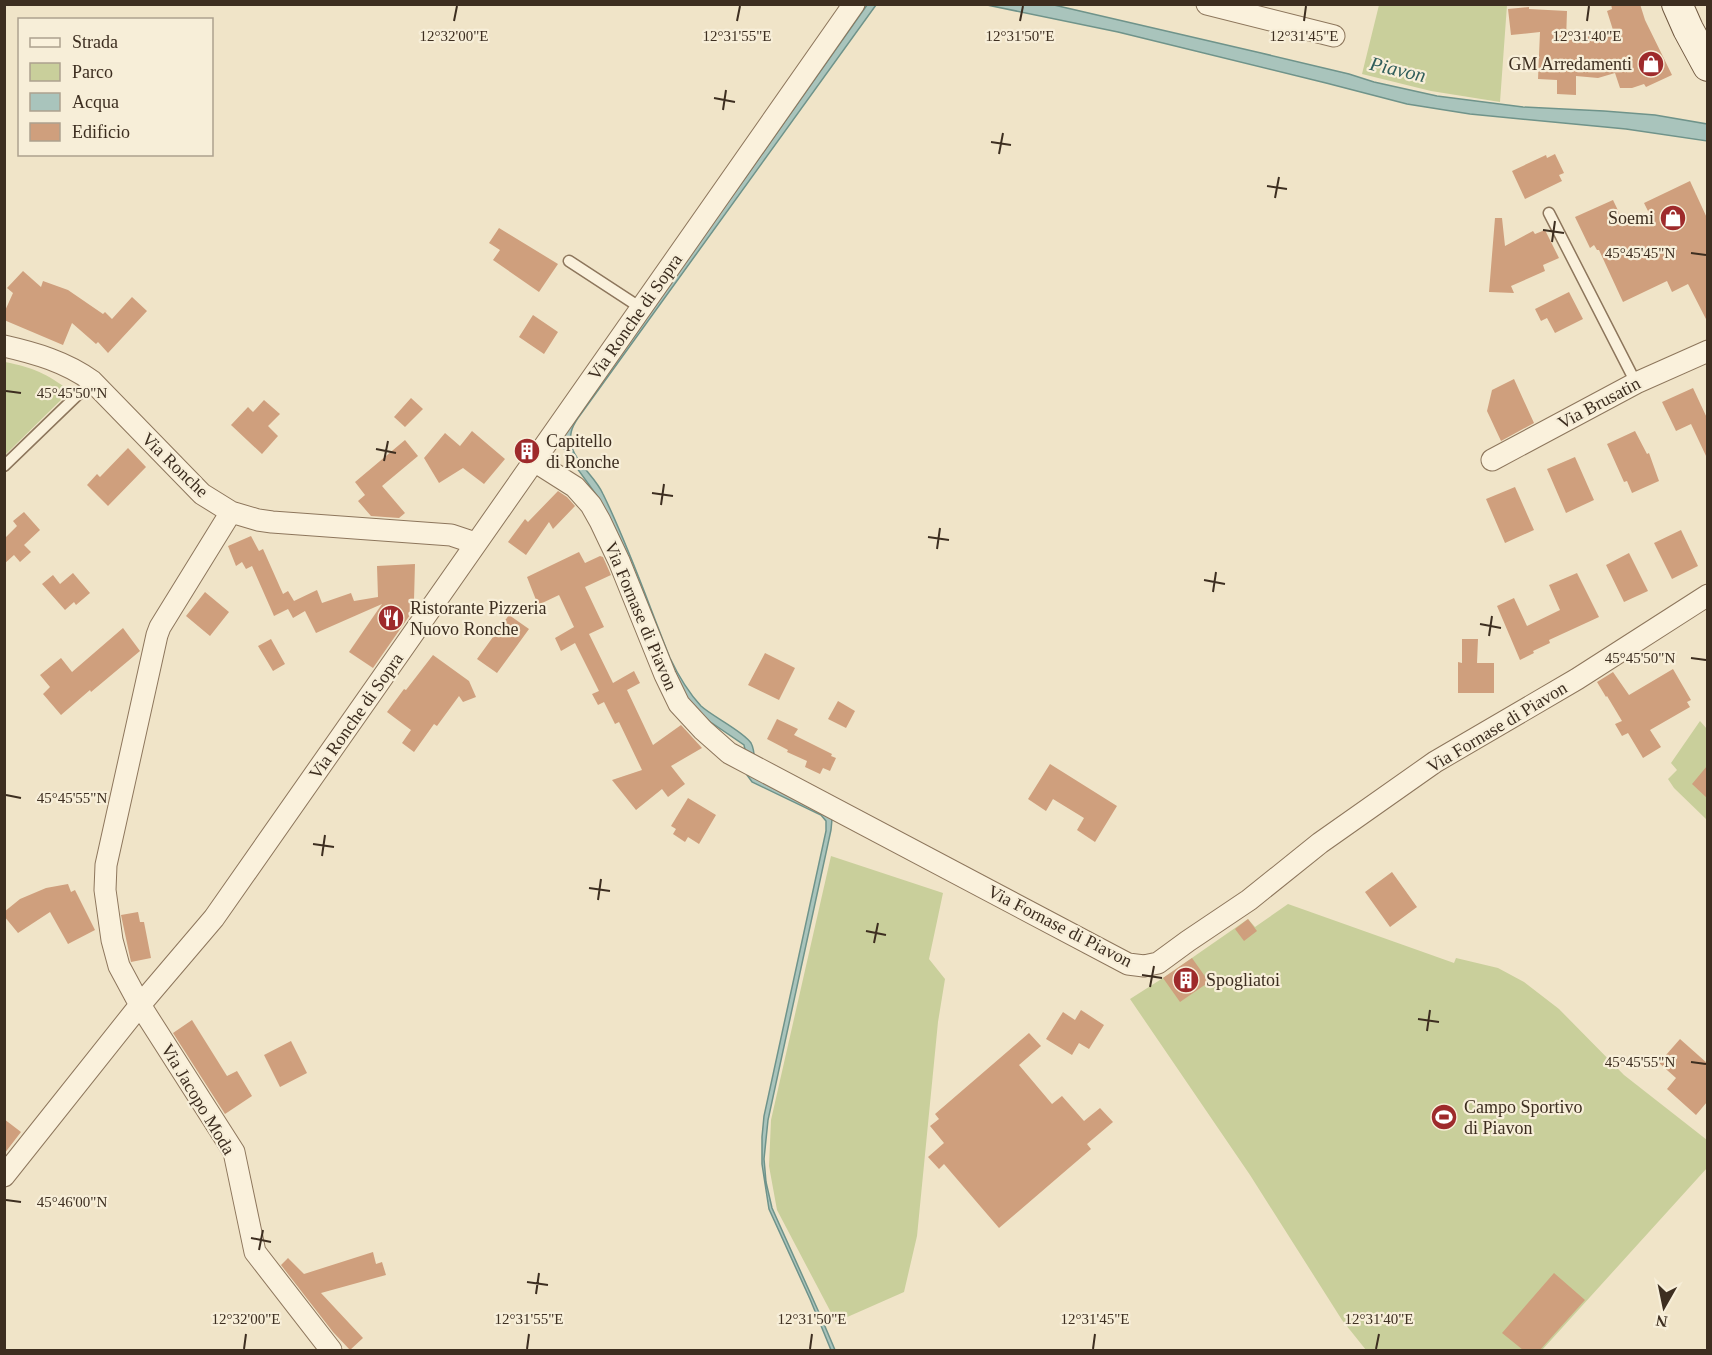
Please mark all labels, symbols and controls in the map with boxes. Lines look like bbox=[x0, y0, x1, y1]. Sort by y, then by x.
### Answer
legend bbox=[18, 18, 213, 156]
text: 12°32'00"E bbox=[420, 28, 489, 44]
text: 12°31'55"E bbox=[703, 28, 772, 44]
text: 12°31'50"E bbox=[986, 28, 1055, 44]
text: 12°31'45"E bbox=[1270, 28, 1339, 44]
text: 12°31'40"E bbox=[1553, 28, 1622, 44]
text: Strada bbox=[72, 32, 118, 52]
shop icon: GM Arredamenti bbox=[1636, 49, 1666, 79]
water label: Piavon bbox=[1367, 52, 1428, 86]
place label: GM Arredamenti bbox=[1509, 54, 1632, 74]
text: Parco bbox=[72, 62, 113, 82]
text: Acqua bbox=[72, 92, 119, 112]
text: Edificio bbox=[72, 122, 130, 142]
shop icon: Soemi bbox=[1658, 203, 1688, 233]
place label: Soemi bbox=[1608, 208, 1654, 228]
text: 45°45'45"N bbox=[1605, 245, 1675, 261]
street label: Via Ronche di Sopra bbox=[584, 250, 686, 384]
street label: Via Brusatin bbox=[1554, 373, 1644, 433]
text: 45°45'50"N bbox=[37, 385, 107, 401]
street label: Via Ronche bbox=[138, 428, 212, 502]
place label: Capitello di Ronche bbox=[546, 431, 620, 472]
building icon: Capitello di Ronche bbox=[512, 436, 542, 466]
street label: Via Fornase di Piavon bbox=[601, 539, 681, 693]
place label: Ristorante Pizzeria Nuovo Ronche bbox=[410, 598, 546, 639]
restaurant icon: Ristorante Pizzeria Nuovo Ronche bbox=[376, 603, 406, 633]
street label: Via Ronche di Sopra bbox=[305, 649, 407, 783]
text: 45°45'50"N bbox=[1605, 650, 1675, 666]
street label: Via Fornase di Piavon bbox=[1424, 677, 1570, 777]
text: 45°45'55"N bbox=[37, 790, 107, 806]
street label: Via Fornase di Piavon bbox=[984, 881, 1136, 971]
building icon: Spogliatoi bbox=[1171, 965, 1201, 995]
place label: Spogliatoi bbox=[1206, 970, 1280, 990]
street label: Via Jacopo Moda bbox=[157, 1040, 239, 1158]
text: 45°45'55"N bbox=[1605, 1054, 1675, 1070]
place label: Campo Sportivo di Piavon bbox=[1464, 1097, 1583, 1138]
sports icon: Campo Sportivo di Piavon bbox=[1429, 1102, 1459, 1132]
text: 45°46'00"N bbox=[37, 1194, 107, 1210]
north arrow bbox=[1634, 1277, 1694, 1337]
text: 12°32'00"E bbox=[212, 1311, 281, 1327]
text: 12°31'55"E bbox=[495, 1311, 564, 1327]
text: 12°31'50"E bbox=[778, 1311, 847, 1327]
text: 12°31'45"E bbox=[1061, 1311, 1130, 1327]
text: 12°31'40"E bbox=[1345, 1311, 1414, 1327]
text: N bbox=[1654, 1312, 1669, 1331]

